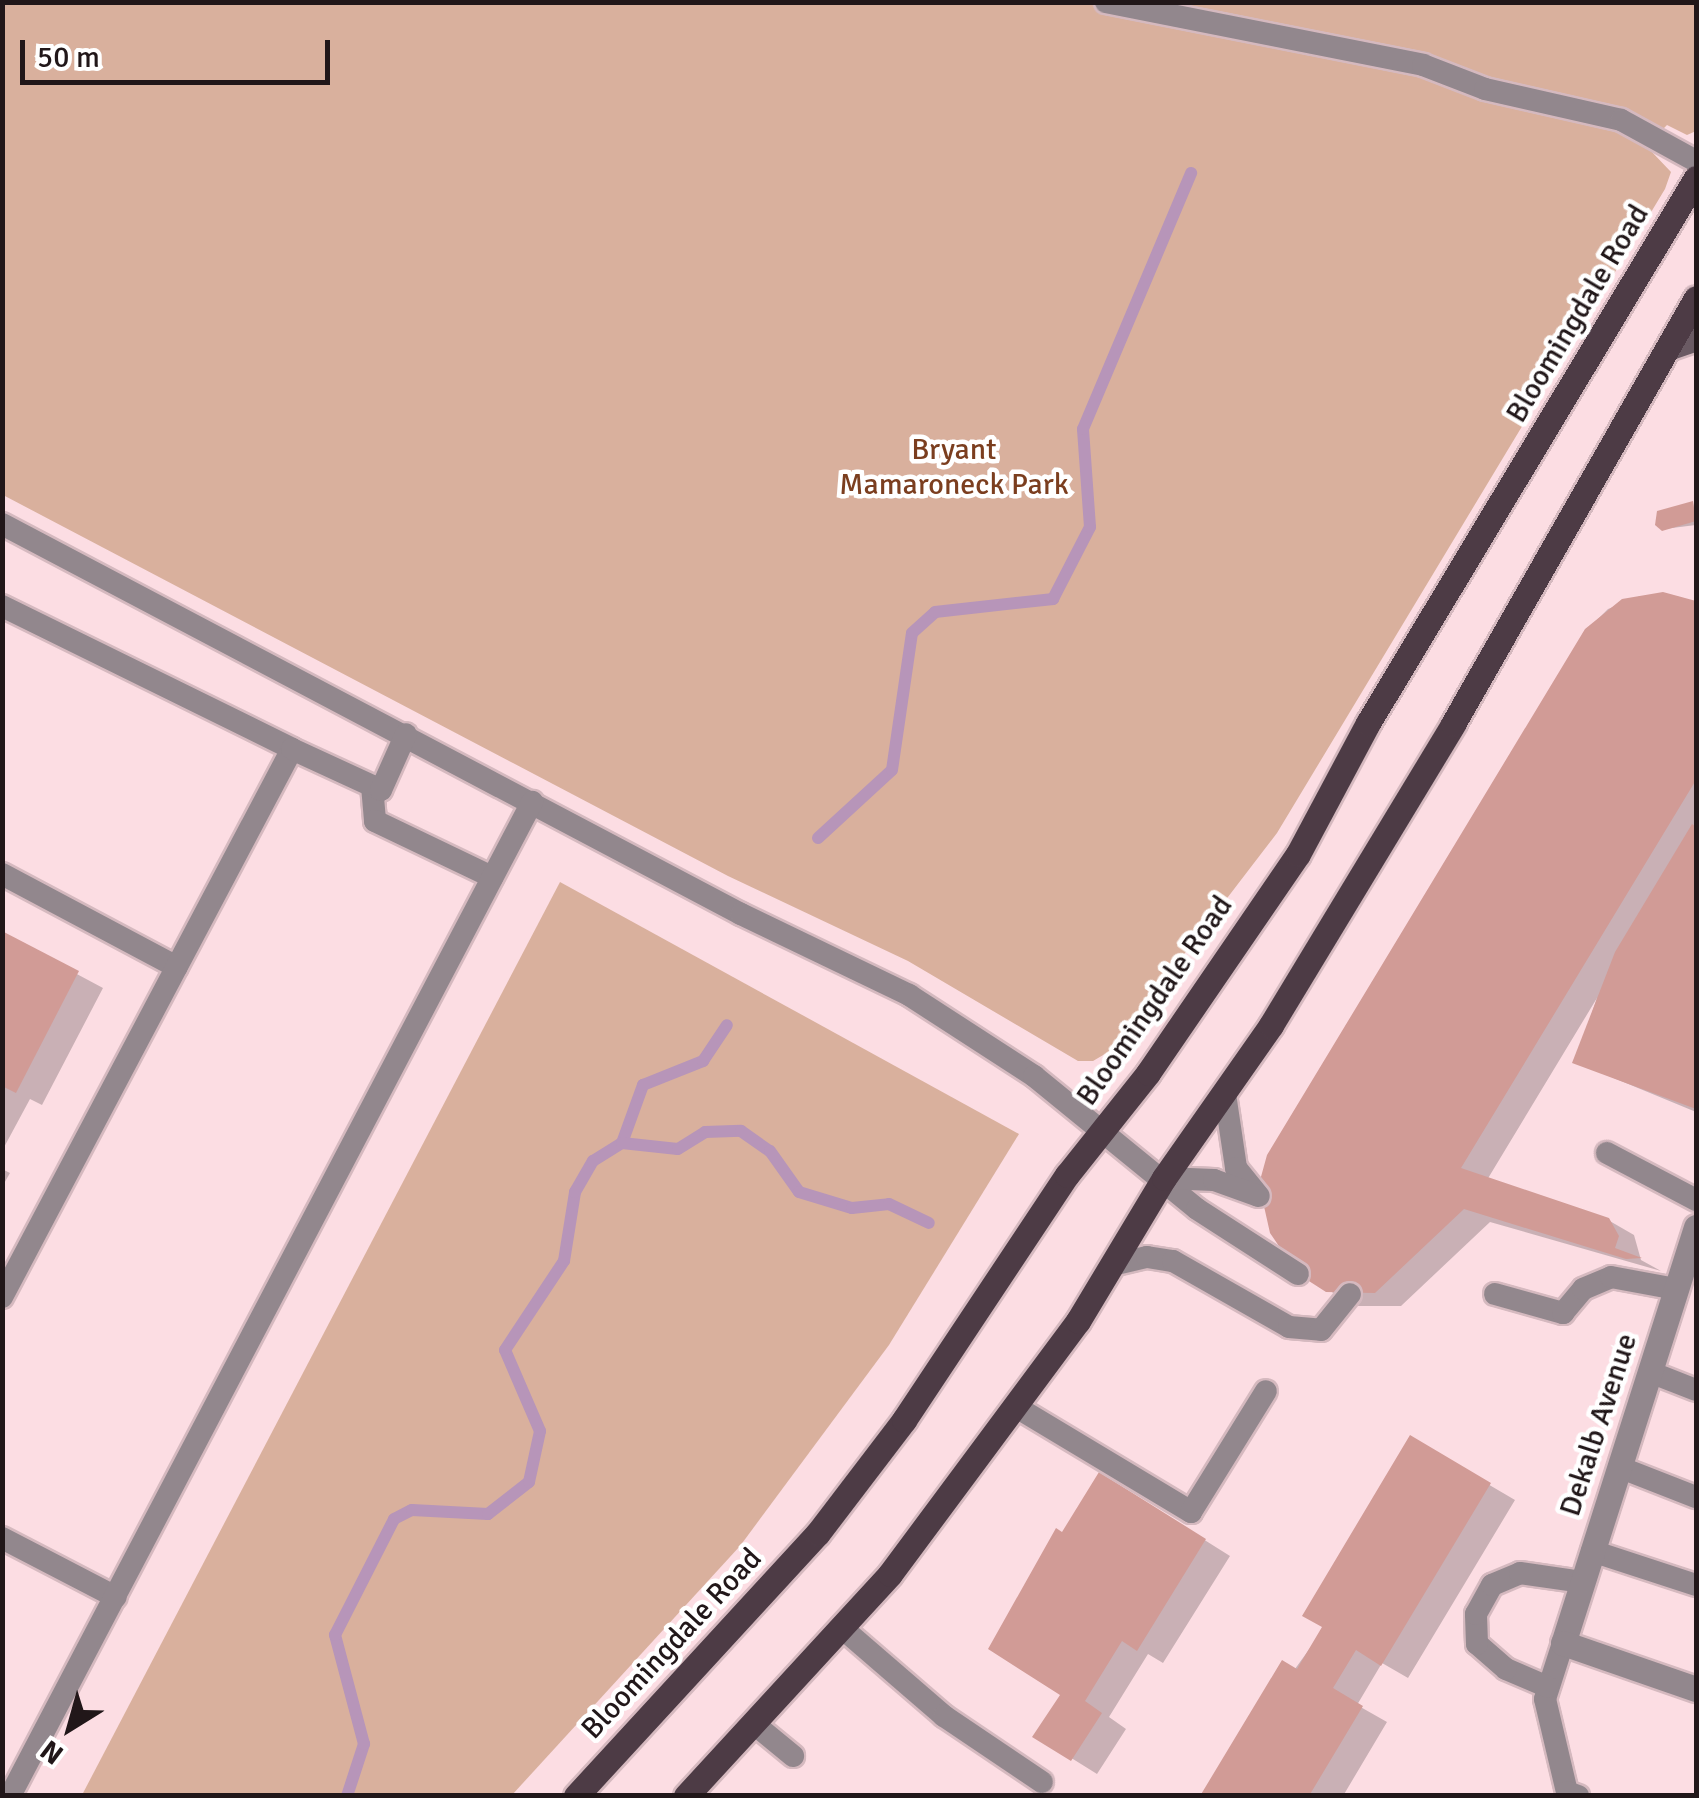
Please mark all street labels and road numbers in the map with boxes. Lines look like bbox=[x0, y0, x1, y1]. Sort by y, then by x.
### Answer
street label: Bloomingdale Road bbox=[1499, 199, 1657, 429]
street label: Bloomingdale Road bbox=[1069, 889, 1241, 1113]
street label: Dekalb Avenue bbox=[1553, 1329, 1645, 1521]
street label: Bloomingdale Road bbox=[574, 1541, 770, 1747]

